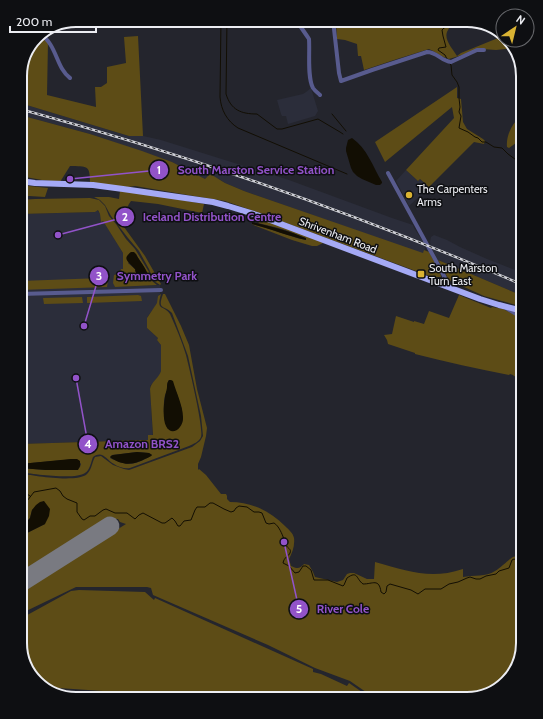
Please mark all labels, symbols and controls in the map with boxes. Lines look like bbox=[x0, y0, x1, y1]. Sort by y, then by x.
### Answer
scale bar bbox=[10, 8, 96, 34]
north arrow bbox=[495, 8, 535, 48]
text: N bbox=[514, 12, 528, 28]
text: 200 m bbox=[16, 14, 52, 29]
callout: South Marston Service Station bbox=[149, 158, 342, 182]
text: 1 bbox=[157, 162, 161, 177]
text: South Marston Service Station bbox=[178, 162, 334, 177]
place label: The Carpenters Arms bbox=[417, 182, 488, 209]
marker: The Carpenters Arms bbox=[404, 190, 414, 200]
callout: Iceland Distribution Centre bbox=[115, 205, 289, 229]
text: 2 bbox=[122, 209, 128, 224]
text: Iceland Distribution Centre bbox=[143, 209, 281, 224]
street label: Shrivenham Road bbox=[297, 214, 379, 256]
place label: South Marston Turn East bbox=[429, 261, 497, 288]
callout: Symmetry Park bbox=[89, 264, 206, 288]
text: 3 bbox=[96, 268, 102, 283]
text: Symmetry Park bbox=[117, 268, 197, 283]
marker: South Marston Turn East bbox=[416, 269, 426, 279]
callout: Amazon BRS2 bbox=[78, 432, 187, 456]
text: 4 bbox=[84, 436, 92, 451]
text: Amazon BRS2 bbox=[105, 436, 179, 451]
callout: River Cole bbox=[289, 597, 377, 621]
text: 5 bbox=[296, 601, 302, 616]
text: River Cole bbox=[317, 601, 369, 616]

